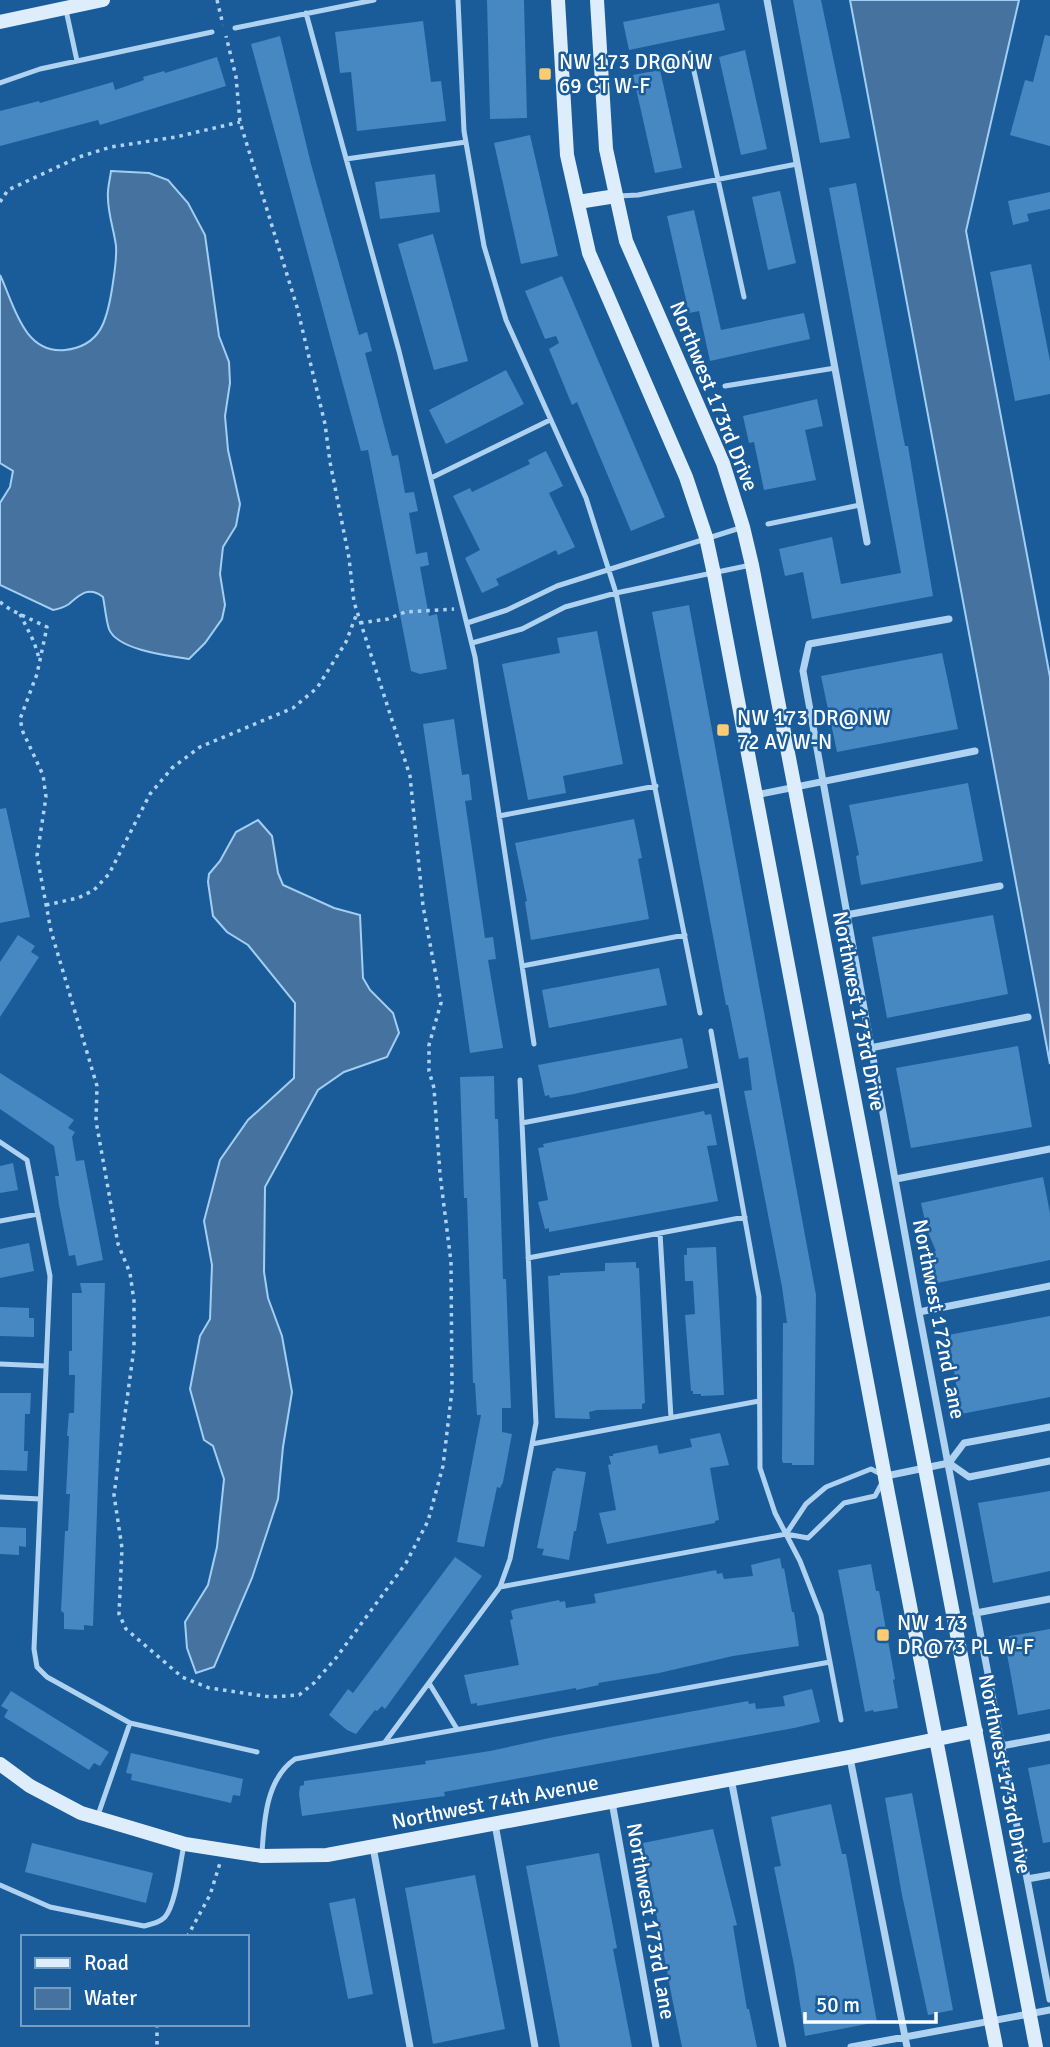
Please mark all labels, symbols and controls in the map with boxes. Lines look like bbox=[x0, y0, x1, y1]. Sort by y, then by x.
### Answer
place label: NW 173 DR@NW 69 CT W-F bbox=[559, 49, 713, 99]
marker: NW 173 DR@NW 69 CT W-F bbox=[537, 66, 553, 82]
street label: Northwest 173rd Drive bbox=[664, 297, 764, 495]
place label: NW 173 DR@NW 72 AV W-N bbox=[737, 705, 891, 755]
marker: NW 173 DR@NW 72 AV W-N bbox=[715, 722, 731, 738]
street label: Northwest 173rd Drive bbox=[827, 909, 891, 1113]
street label: Northwest 172nd Lane bbox=[907, 1217, 971, 1421]
place label: NW 173 DR@73 PL W-F bbox=[897, 1610, 1034, 1660]
marker: NW 173 DR@73 PL W-F bbox=[875, 1627, 891, 1643]
street label: Northwest 173rd Drive bbox=[973, 1672, 1037, 1876]
street label: Northwest 74th Avenue bbox=[389, 1769, 601, 1835]
street label: Northwest 173rd Lane bbox=[621, 1821, 681, 2021]
legend bbox=[21, 1935, 248, 2026]
text: Road bbox=[84, 1950, 129, 1976]
scale bar bbox=[805, 1980, 936, 2024]
text: Water bbox=[84, 1985, 137, 2011]
text: 50 m bbox=[816, 1992, 860, 2018]

